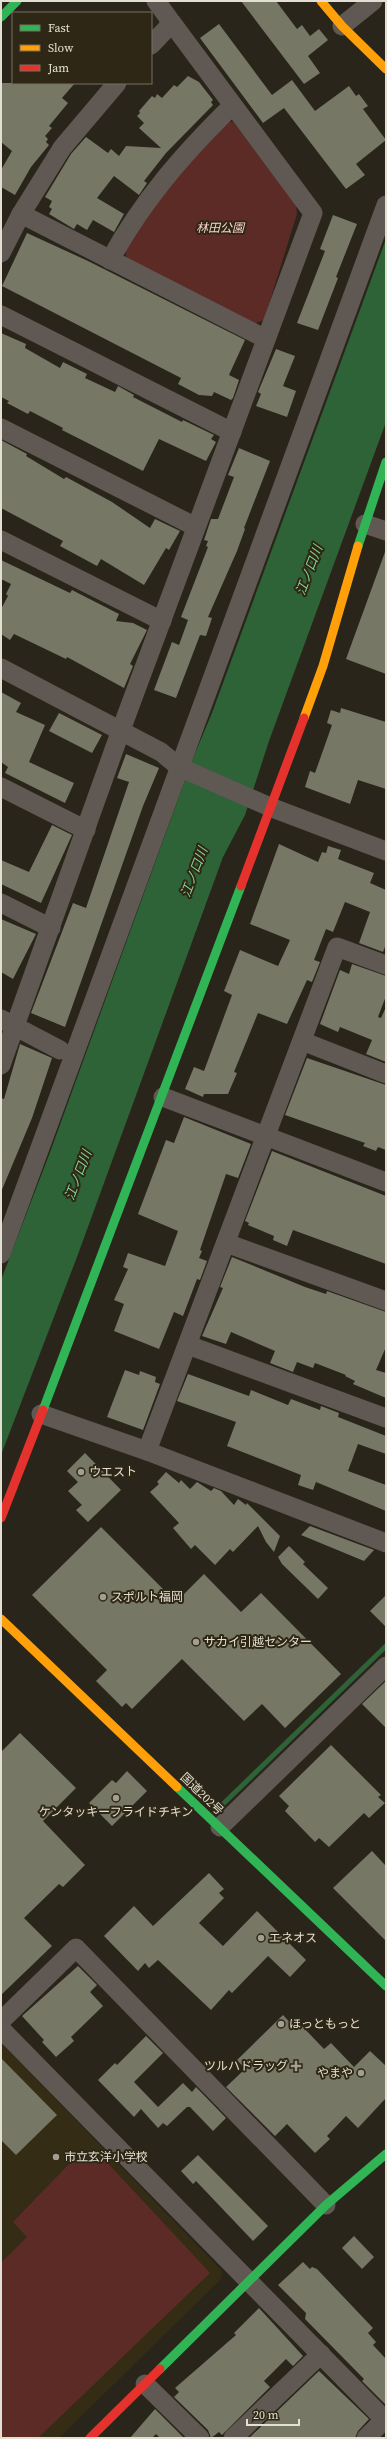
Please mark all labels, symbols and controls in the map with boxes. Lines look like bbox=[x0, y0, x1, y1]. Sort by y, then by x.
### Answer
legend bbox=[12, 12, 152, 84]
text: Fast bbox=[48, 20, 70, 36]
text: Slow bbox=[48, 40, 74, 56]
text: Jam bbox=[47, 60, 69, 76]
park label: 林田公園 bbox=[196, 220, 246, 236]
water label: 江ノ口川 bbox=[292, 541, 327, 597]
water label: 江ノ口川 bbox=[177, 843, 212, 899]
water label: 江ノ口川 bbox=[61, 1146, 96, 1202]
place label: ウエスト bbox=[89, 1464, 137, 1480]
marker: ウエスト bbox=[76, 1467, 86, 1477]
place label: スポルト福岡 bbox=[111, 1589, 183, 1605]
marker: スポルト福岡 bbox=[98, 1592, 108, 1602]
place label: サカイ引越センター bbox=[204, 1634, 312, 1650]
marker: サカイ引越センター bbox=[191, 1637, 201, 1647]
street label: 国道202号 bbox=[177, 1769, 227, 1819]
marker: ケンタッキーフライドチキン bbox=[111, 1793, 121, 1803]
place label: ケンタッキーフライドチキン bbox=[39, 1804, 193, 1820]
place label: エネオス bbox=[269, 1930, 317, 1946]
marker: エネオス bbox=[256, 1933, 266, 1943]
place label: ほっともっと bbox=[289, 2016, 361, 2032]
marker: ほっともっと bbox=[276, 2019, 286, 2029]
place label: ツルハドラッグ bbox=[204, 2058, 288, 2074]
marker: ツルハドラッグ bbox=[291, 2061, 301, 2071]
place label: やまや bbox=[317, 2065, 353, 2081]
marker: やまや bbox=[356, 2068, 366, 2078]
place label: 市立玄洋小学校 bbox=[64, 2149, 148, 2165]
marker: 市立玄洋小学校 bbox=[51, 2152, 61, 2162]
scale bar bbox=[247, 2401, 299, 2427]
text: 20 m bbox=[253, 2407, 279, 2423]

